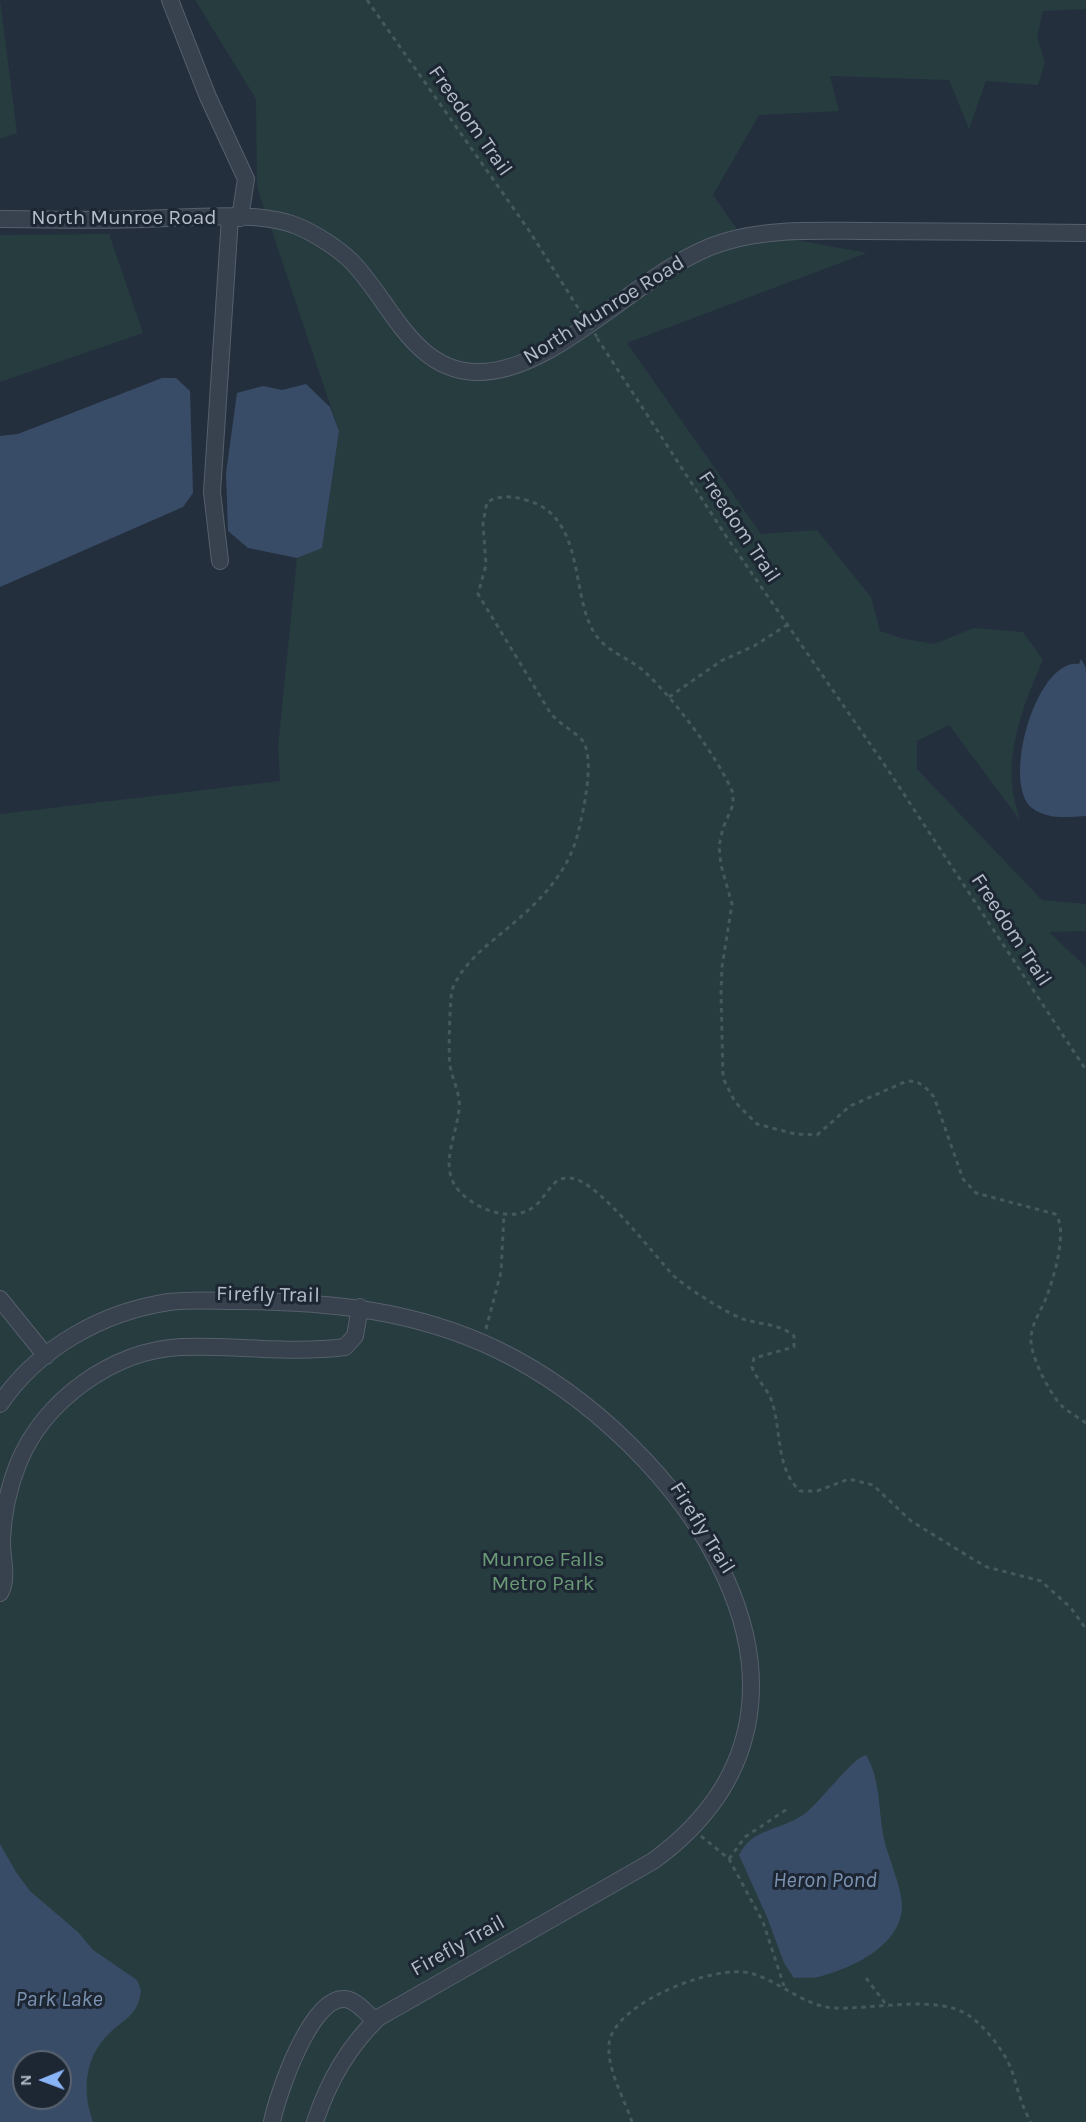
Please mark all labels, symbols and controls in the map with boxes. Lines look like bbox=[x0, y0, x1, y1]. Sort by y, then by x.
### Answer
street label: Freedom Trail bbox=[423, 61, 517, 181]
street label: North Munroe Road bbox=[31, 205, 217, 231]
street label: North Munroe Road bbox=[519, 250, 689, 370]
street label: Freedom Trail bbox=[692, 466, 786, 588]
street label: Freedom Trail bbox=[965, 869, 1057, 991]
street label: Firefly Trail bbox=[216, 1281, 320, 1309]
street label: Firefly Trail bbox=[664, 1477, 740, 1579]
park label: Munroe Falls Metro Park bbox=[482, 1547, 604, 1597]
water label: Heron Pond bbox=[773, 1868, 877, 1894]
street label: Firefly Trail bbox=[407, 1910, 509, 1982]
water label: Park Lake bbox=[15, 1987, 103, 2013]
north arrow bbox=[12, 2050, 72, 2110]
text: N bbox=[16, 2074, 35, 2086]

